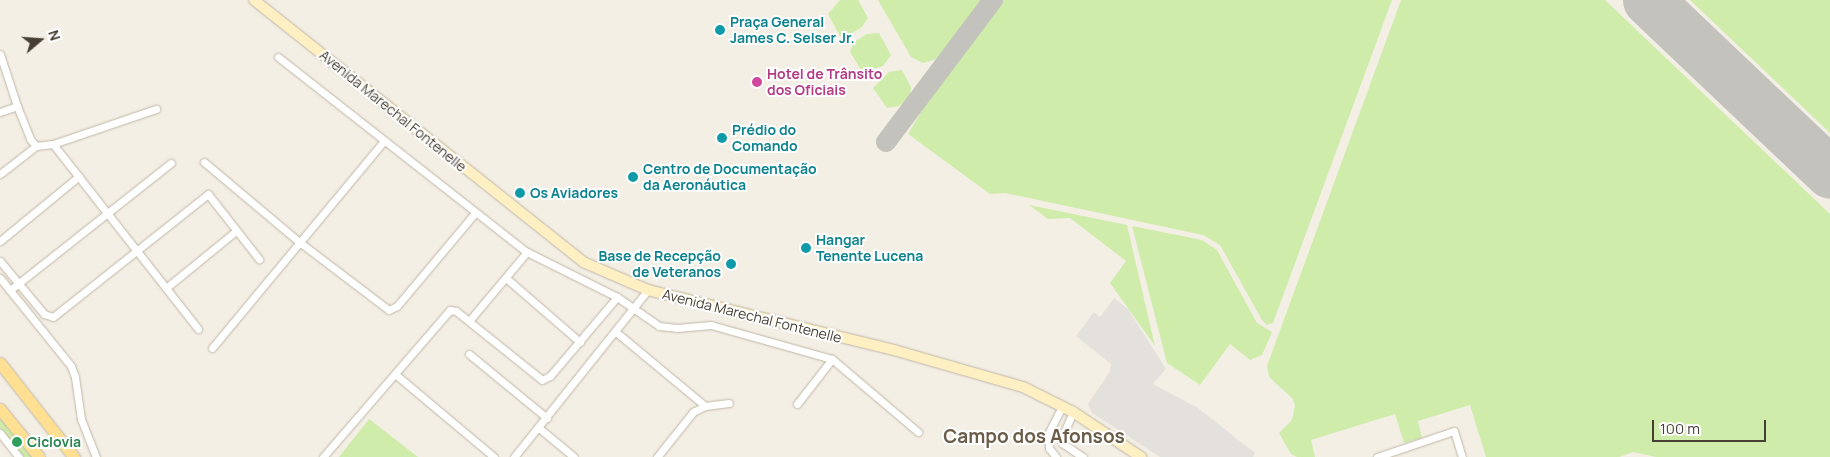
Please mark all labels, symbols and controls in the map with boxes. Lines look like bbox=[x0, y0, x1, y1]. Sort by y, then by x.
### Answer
place label: Praça General James C. Selser Jr. bbox=[730, 14, 855, 46]
north arrow bbox=[15, 15, 65, 65]
marker: Praça General James C. Selser Jr. bbox=[714, 24, 726, 36]
text: N bbox=[44, 27, 65, 43]
street label: Avenida Marechal Fontenelle bbox=[316, 47, 470, 175]
place label: Hotel de Trânsito dos Oficiais bbox=[767, 66, 882, 98]
marker: Hotel de Trânsito dos Oficiais bbox=[751, 76, 763, 88]
place label: Prédio do Comando bbox=[732, 122, 798, 154]
marker: Prédio do Comando bbox=[716, 132, 728, 144]
place label: Centro de Documentação da Aeronáutica bbox=[643, 161, 817, 193]
marker: Centro de Documentação da Aeronáutica bbox=[627, 171, 639, 183]
place label: Os Aviadores bbox=[530, 185, 618, 201]
marker: Os Aviadores bbox=[514, 187, 526, 199]
place label: Hangar Tenente Lucena bbox=[816, 232, 923, 264]
marker: Hangar Tenente Lucena bbox=[800, 242, 812, 254]
place label: Base de Recepção de Veteranos bbox=[598, 248, 721, 280]
marker: Base de Recepção de Veteranos bbox=[725, 258, 737, 270]
street label: Avenida Marechal Fontenelle bbox=[661, 286, 843, 346]
scale bar bbox=[1655, 410, 1769, 442]
text: 100 m bbox=[1660, 418, 1700, 439]
district label: Campo dos Afonsos bbox=[943, 426, 1125, 448]
place label: Ciclovia bbox=[27, 434, 81, 450]
marker: Ciclovia bbox=[11, 436, 23, 448]

